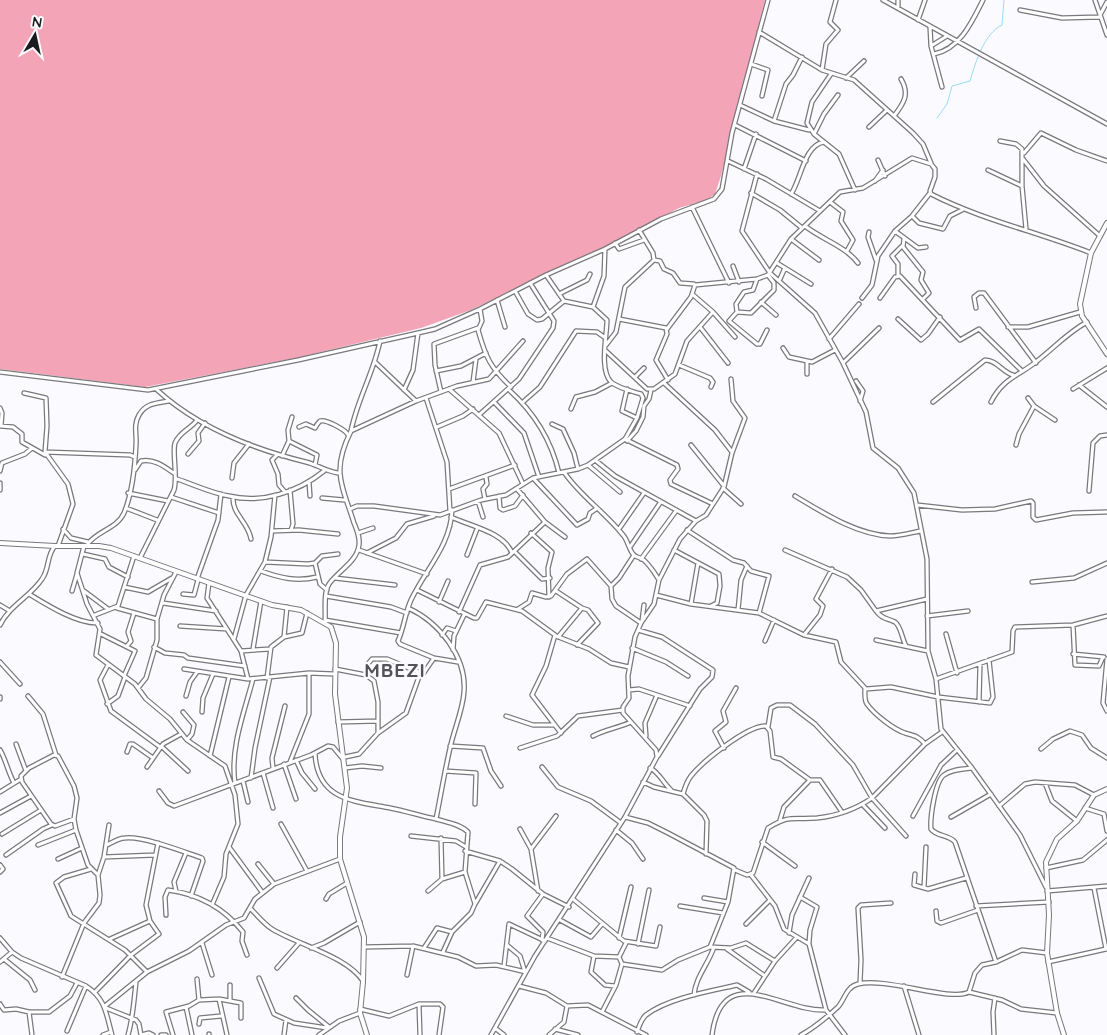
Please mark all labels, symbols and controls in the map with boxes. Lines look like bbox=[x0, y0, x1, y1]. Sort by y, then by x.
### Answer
north arrow bbox=[10, 10, 60, 60]
text: N bbox=[31, 12, 44, 32]
district label: MBEZI bbox=[364, 658, 426, 682]

